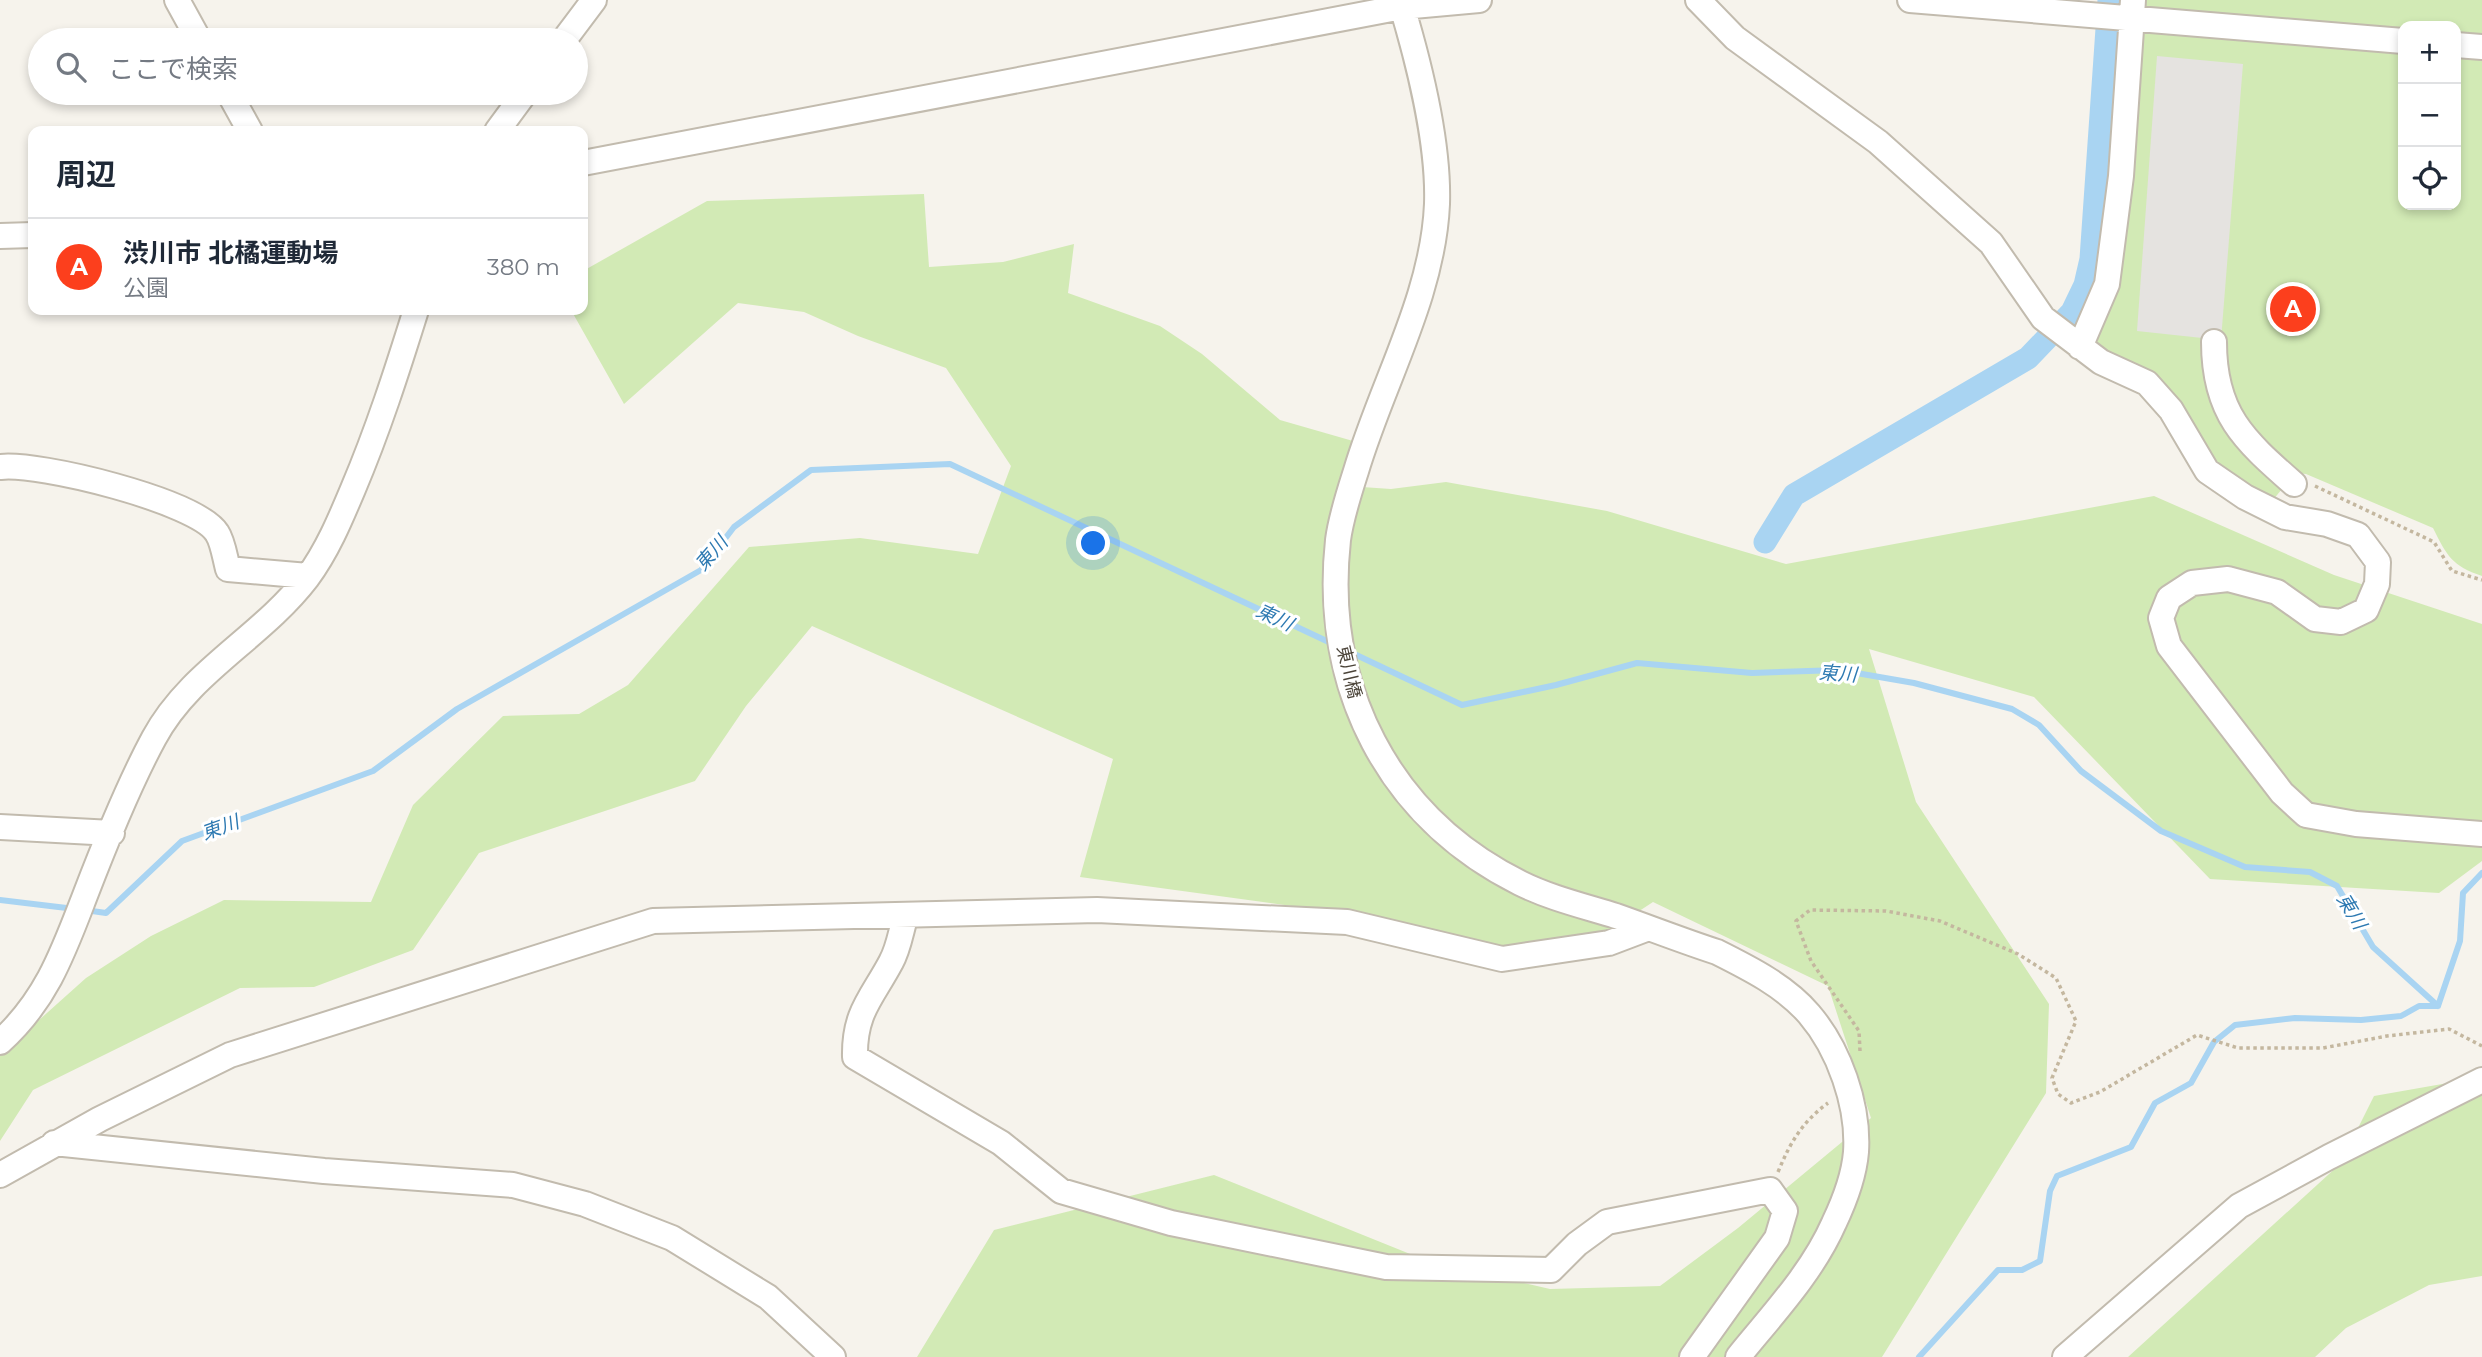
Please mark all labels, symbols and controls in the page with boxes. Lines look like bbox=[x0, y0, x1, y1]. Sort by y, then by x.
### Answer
map controls bbox=[2398, 21, 2461, 210]
button: + bbox=[2398, 21, 2461, 84]
search box bbox=[28, 28, 588, 105]
icon: search bbox=[52, 48, 90, 86]
text: ここで検索 bbox=[108, 53, 238, 85]
button: − bbox=[2398, 84, 2461, 147]
button: locate bbox=[2398, 147, 2461, 210]
text: 周辺 bbox=[56, 156, 116, 193]
text: 渋川市 北橘運動場 bbox=[123, 237, 338, 269]
text: A bbox=[70, 253, 88, 281]
text: 380 m bbox=[487, 253, 560, 281]
text: 公園 bbox=[123, 274, 169, 302]
pin: A bbox=[2270, 283, 2316, 335]
your location bbox=[1076, 526, 1110, 560]
water label: 東川 bbox=[690, 530, 734, 575]
water label: 東川 bbox=[1253, 599, 1299, 637]
street label: 東川橋 bbox=[1332, 643, 1366, 701]
water label: 東川 bbox=[1818, 661, 1860, 686]
water label: 東川 bbox=[198, 809, 244, 845]
water label: 東川 bbox=[2332, 889, 2372, 935]

